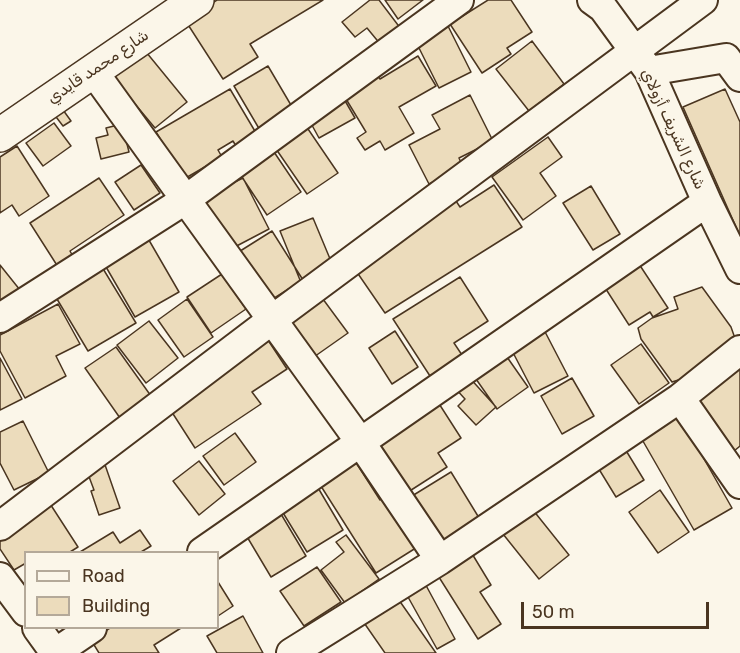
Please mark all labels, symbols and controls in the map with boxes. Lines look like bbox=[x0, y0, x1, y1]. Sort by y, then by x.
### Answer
street label: شارع محمد قايدي bbox=[44, 26, 152, 108]
street label: شارع الشريف أزولاي bbox=[637, 65, 709, 193]
legend bbox=[24, 551, 219, 629]
text: Road bbox=[82, 565, 125, 587]
scale bar bbox=[524, 590, 712, 628]
text: Building bbox=[82, 595, 150, 617]
text: 50 m bbox=[532, 601, 575, 623]

